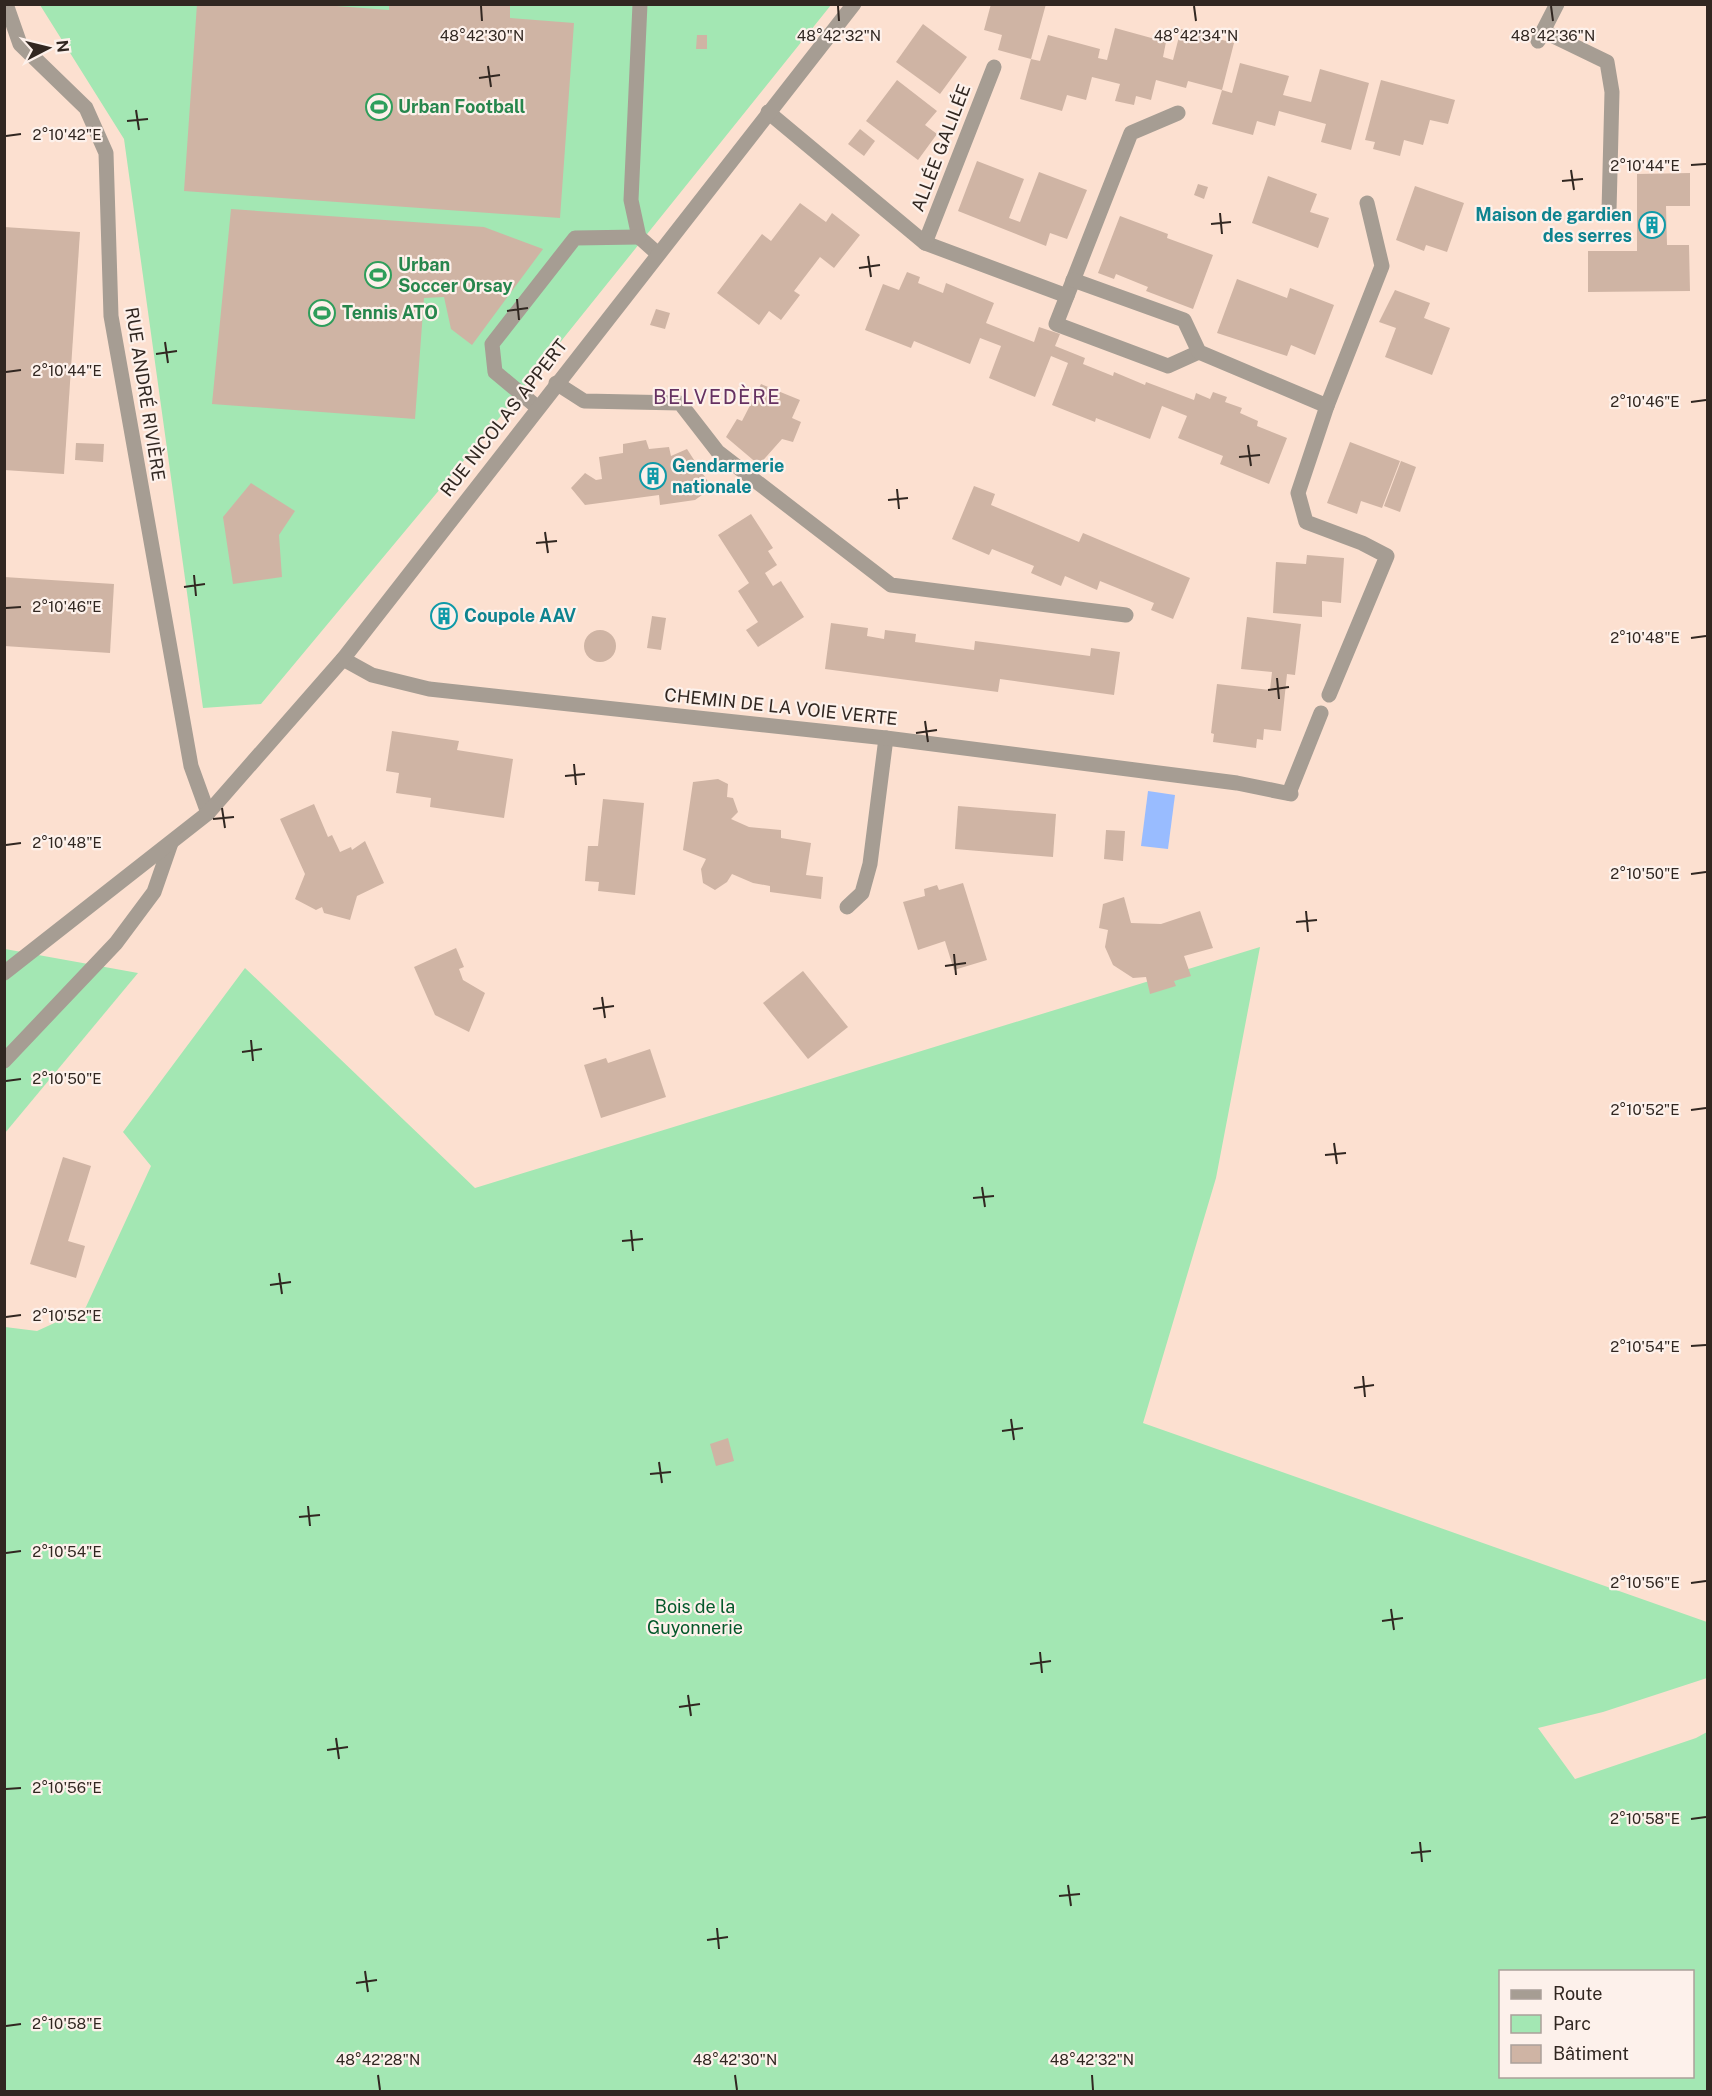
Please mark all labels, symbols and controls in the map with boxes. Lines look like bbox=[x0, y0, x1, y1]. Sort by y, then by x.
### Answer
north arrow bbox=[18, 18, 78, 78]
text: 48°42'30"N bbox=[440, 27, 524, 44]
text: 48°42'32"N bbox=[797, 27, 881, 44]
text: 48°42'34"N bbox=[1154, 27, 1238, 44]
text: 48°42'36"N bbox=[1511, 27, 1595, 44]
text: N bbox=[52, 39, 73, 54]
street label: ALLÉE GALILÉE bbox=[906, 81, 974, 214]
sports icon: Urban Football bbox=[364, 92, 394, 122]
place label: Urban Football bbox=[398, 96, 526, 117]
text: 2°10'42"E bbox=[33, 126, 101, 143]
text: 2°10'44"E bbox=[1610, 157, 1680, 174]
place label: Maison de gardien des serres bbox=[1475, 204, 1632, 246]
building icon: Maison de gardien des serres bbox=[1637, 210, 1667, 240]
place label: Urban Soccer Orsay bbox=[398, 254, 513, 296]
sports icon: Urban Soccer Orsay bbox=[363, 260, 393, 290]
sports icon: Tennis ATO bbox=[307, 298, 337, 328]
place label: Tennis ATO bbox=[342, 302, 438, 323]
street label: RUE ANDRÉ RIVIÈRE bbox=[121, 305, 171, 482]
street label: RUE NICOLAS APPERT bbox=[436, 335, 572, 500]
text: 2°10'44"E bbox=[32, 362, 102, 379]
district label: BELVEDÈRE bbox=[653, 384, 781, 409]
text: 2°10'46"E bbox=[1610, 393, 1680, 410]
place label: Gendarmerie nationale bbox=[672, 455, 784, 497]
building icon: Gendarmerie nationale bbox=[638, 461, 668, 491]
text: 2°10'46"E bbox=[32, 598, 102, 615]
building icon: Coupole AAV bbox=[429, 601, 459, 631]
place label: Coupole AAV bbox=[464, 605, 577, 626]
text: 2°10'48"E bbox=[1610, 629, 1680, 646]
street label: CHEMIN DE LA VOIE VERTE bbox=[663, 684, 899, 729]
text: 2°10'48"E bbox=[32, 834, 102, 851]
text: 2°10'50"E bbox=[1610, 865, 1680, 882]
text: 2°10'50"E bbox=[32, 1070, 102, 1087]
text: 2°10'52"E bbox=[1610, 1101, 1680, 1118]
text: 2°10'52"E bbox=[32, 1307, 102, 1324]
text: 2°10'54"E bbox=[1610, 1338, 1680, 1355]
text: 2°10'54"E bbox=[32, 1543, 102, 1560]
text: 2°10'56"E bbox=[1610, 1574, 1680, 1591]
park label: Bois de la Guyonnerie bbox=[647, 1596, 743, 1638]
text: 2°10'56"E bbox=[32, 1779, 102, 1796]
text: 2°10'58"E bbox=[1610, 1810, 1680, 1827]
legend bbox=[1499, 1970, 1694, 2078]
text: Route bbox=[1553, 1983, 1602, 2004]
text: Parc bbox=[1553, 2013, 1591, 2034]
text: 2°10'58"E bbox=[32, 2015, 102, 2032]
text: Bâtiment bbox=[1553, 2043, 1629, 2064]
text: 48°42'28"N bbox=[336, 2051, 420, 2068]
text: 48°42'30"N bbox=[693, 2051, 777, 2068]
text: 48°42'32"N bbox=[1050, 2051, 1134, 2068]

